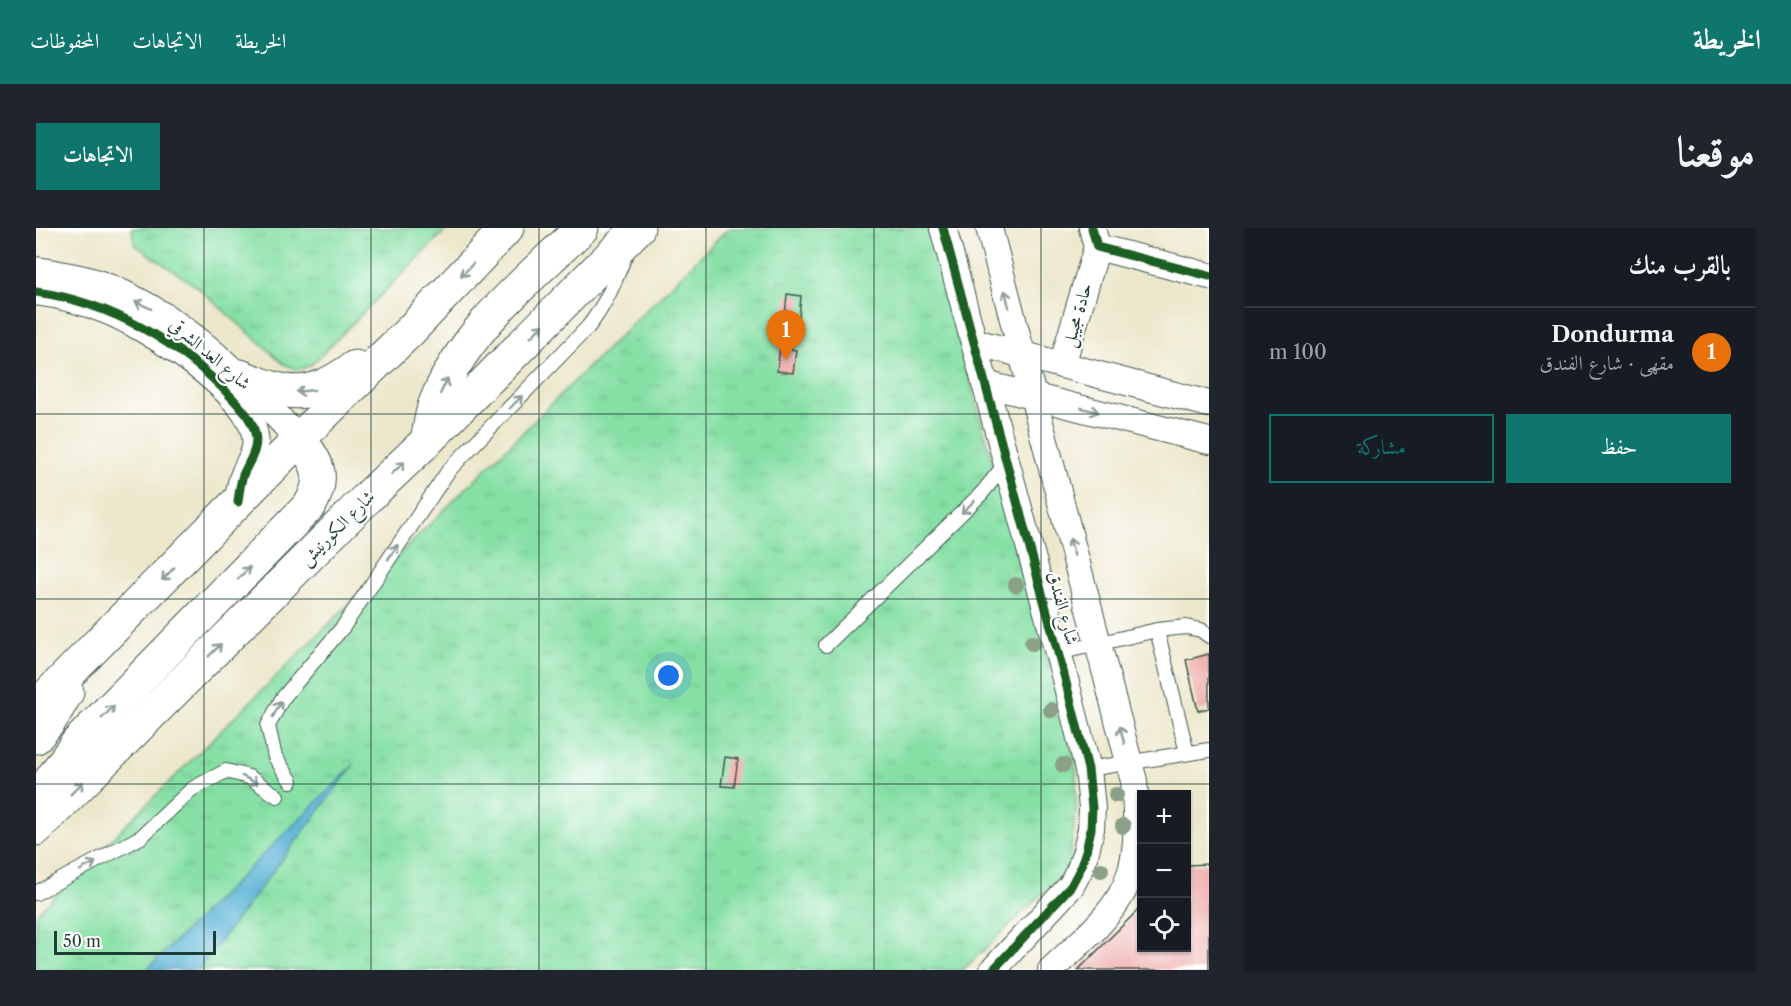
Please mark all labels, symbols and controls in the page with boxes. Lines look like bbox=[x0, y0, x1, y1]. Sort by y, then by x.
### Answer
text: الخريطة bbox=[1693, 22, 1761, 56]
text: المحفوظات bbox=[30, 28, 99, 53]
text: الاتجاهات bbox=[132, 28, 202, 53]
text: الخريطة bbox=[235, 28, 286, 53]
button: الاتجاهات bbox=[36, 123, 160, 190]
text: موقعنا bbox=[1677, 125, 1755, 177]
text: بالقرب منك bbox=[1628, 249, 1731, 281]
one-way arrow bbox=[460, 263, 474, 278]
street label: حادة مجيبل bbox=[1057, 280, 1099, 350]
one-way arrow bbox=[1000, 290, 1012, 309]
one-way arrow bbox=[134, 298, 152, 310]
pin: 1 bbox=[766, 310, 806, 360]
street label: شارع العد الشرقي bbox=[162, 314, 255, 398]
text: Dondurma bbox=[1551, 321, 1674, 348]
one-way arrow bbox=[529, 323, 544, 338]
text: 100 m bbox=[1269, 340, 1327, 364]
text: 1 bbox=[1707, 340, 1716, 364]
text: مقهى · شارع الفندق bbox=[1539, 351, 1674, 375]
one-way arrow bbox=[439, 377, 450, 395]
one-way arrow bbox=[295, 386, 315, 397]
one-way arrow bbox=[508, 394, 523, 409]
one-way arrow bbox=[1080, 404, 1099, 416]
button: مشاركة bbox=[1269, 414, 1494, 483]
button: حفظ bbox=[1506, 414, 1731, 483]
one-way arrow bbox=[391, 461, 406, 475]
street label: شارع الكورنيش bbox=[295, 486, 382, 573]
one-way arrow bbox=[960, 500, 975, 514]
one-way arrow bbox=[1066, 537, 1077, 556]
one-way arrow bbox=[387, 544, 399, 561]
one-way arrow bbox=[237, 565, 252, 580]
one-way arrow bbox=[160, 567, 175, 582]
street label: شارع الفندق bbox=[1039, 569, 1083, 648]
one-way arrow bbox=[208, 642, 222, 657]
your location bbox=[654, 661, 683, 690]
one-way arrow bbox=[272, 700, 283, 718]
one-way arrow bbox=[100, 704, 115, 719]
one-way arrow bbox=[1116, 726, 1127, 745]
one-way arrow bbox=[241, 774, 259, 786]
one-way arrow bbox=[70, 780, 85, 795]
map controls bbox=[1137, 790, 1191, 952]
button: + bbox=[1137, 790, 1191, 844]
button: − bbox=[1137, 844, 1191, 898]
one-way arrow bbox=[78, 860, 96, 871]
button: locate bbox=[1137, 898, 1191, 952]
scale bar bbox=[54, 928, 216, 956]
text: 50 m bbox=[63, 931, 101, 951]

